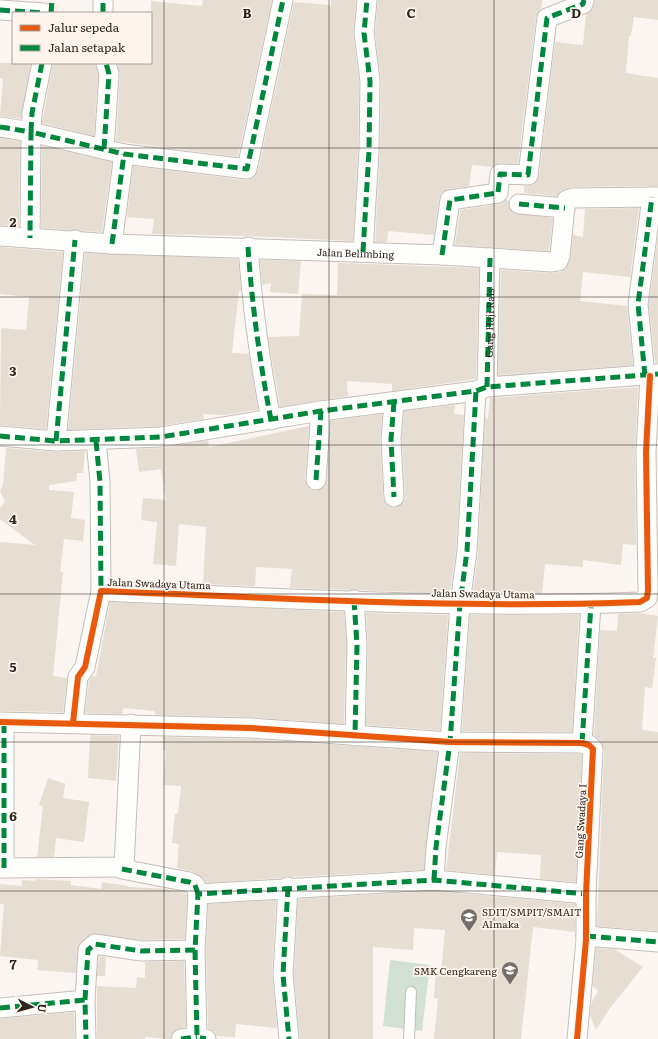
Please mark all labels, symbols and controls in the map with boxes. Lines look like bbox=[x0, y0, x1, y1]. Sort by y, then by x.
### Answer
text: B bbox=[243, 3, 252, 22]
text: C bbox=[406, 3, 416, 22]
text: D bbox=[571, 3, 581, 22]
legend bbox=[12, 12, 152, 64]
text: Jalur sepeda bbox=[48, 18, 120, 36]
text: Jalan setapak bbox=[48, 38, 126, 56]
text: 2 bbox=[10, 212, 17, 231]
street label: Jalan Belimbing bbox=[317, 243, 395, 261]
street label: Gang Haji Rais bbox=[480, 288, 497, 358]
text: 3 bbox=[9, 361, 17, 380]
text: 4 bbox=[9, 509, 17, 528]
street label: Jalan Swadaya Utama bbox=[107, 574, 212, 592]
street label: Jalan Swadaya Utama bbox=[431, 585, 535, 601]
text: 5 bbox=[9, 657, 17, 676]
street label: Gang Swadaya I bbox=[571, 783, 589, 859]
text: 6 bbox=[9, 806, 17, 825]
place label: SDIT/SMPIT/SMAIT Almaka bbox=[482, 904, 582, 931]
school or university icon: SDIT/SMPIT/SMAIT Almaka bbox=[459, 907, 479, 932]
text: 7 bbox=[9, 954, 17, 973]
school or university icon: SMK Cengkareng bbox=[500, 960, 520, 985]
place label: SMK Cengkareng bbox=[414, 963, 497, 978]
north arrow bbox=[12, 987, 52, 1027]
text: U bbox=[34, 1003, 51, 1014]

